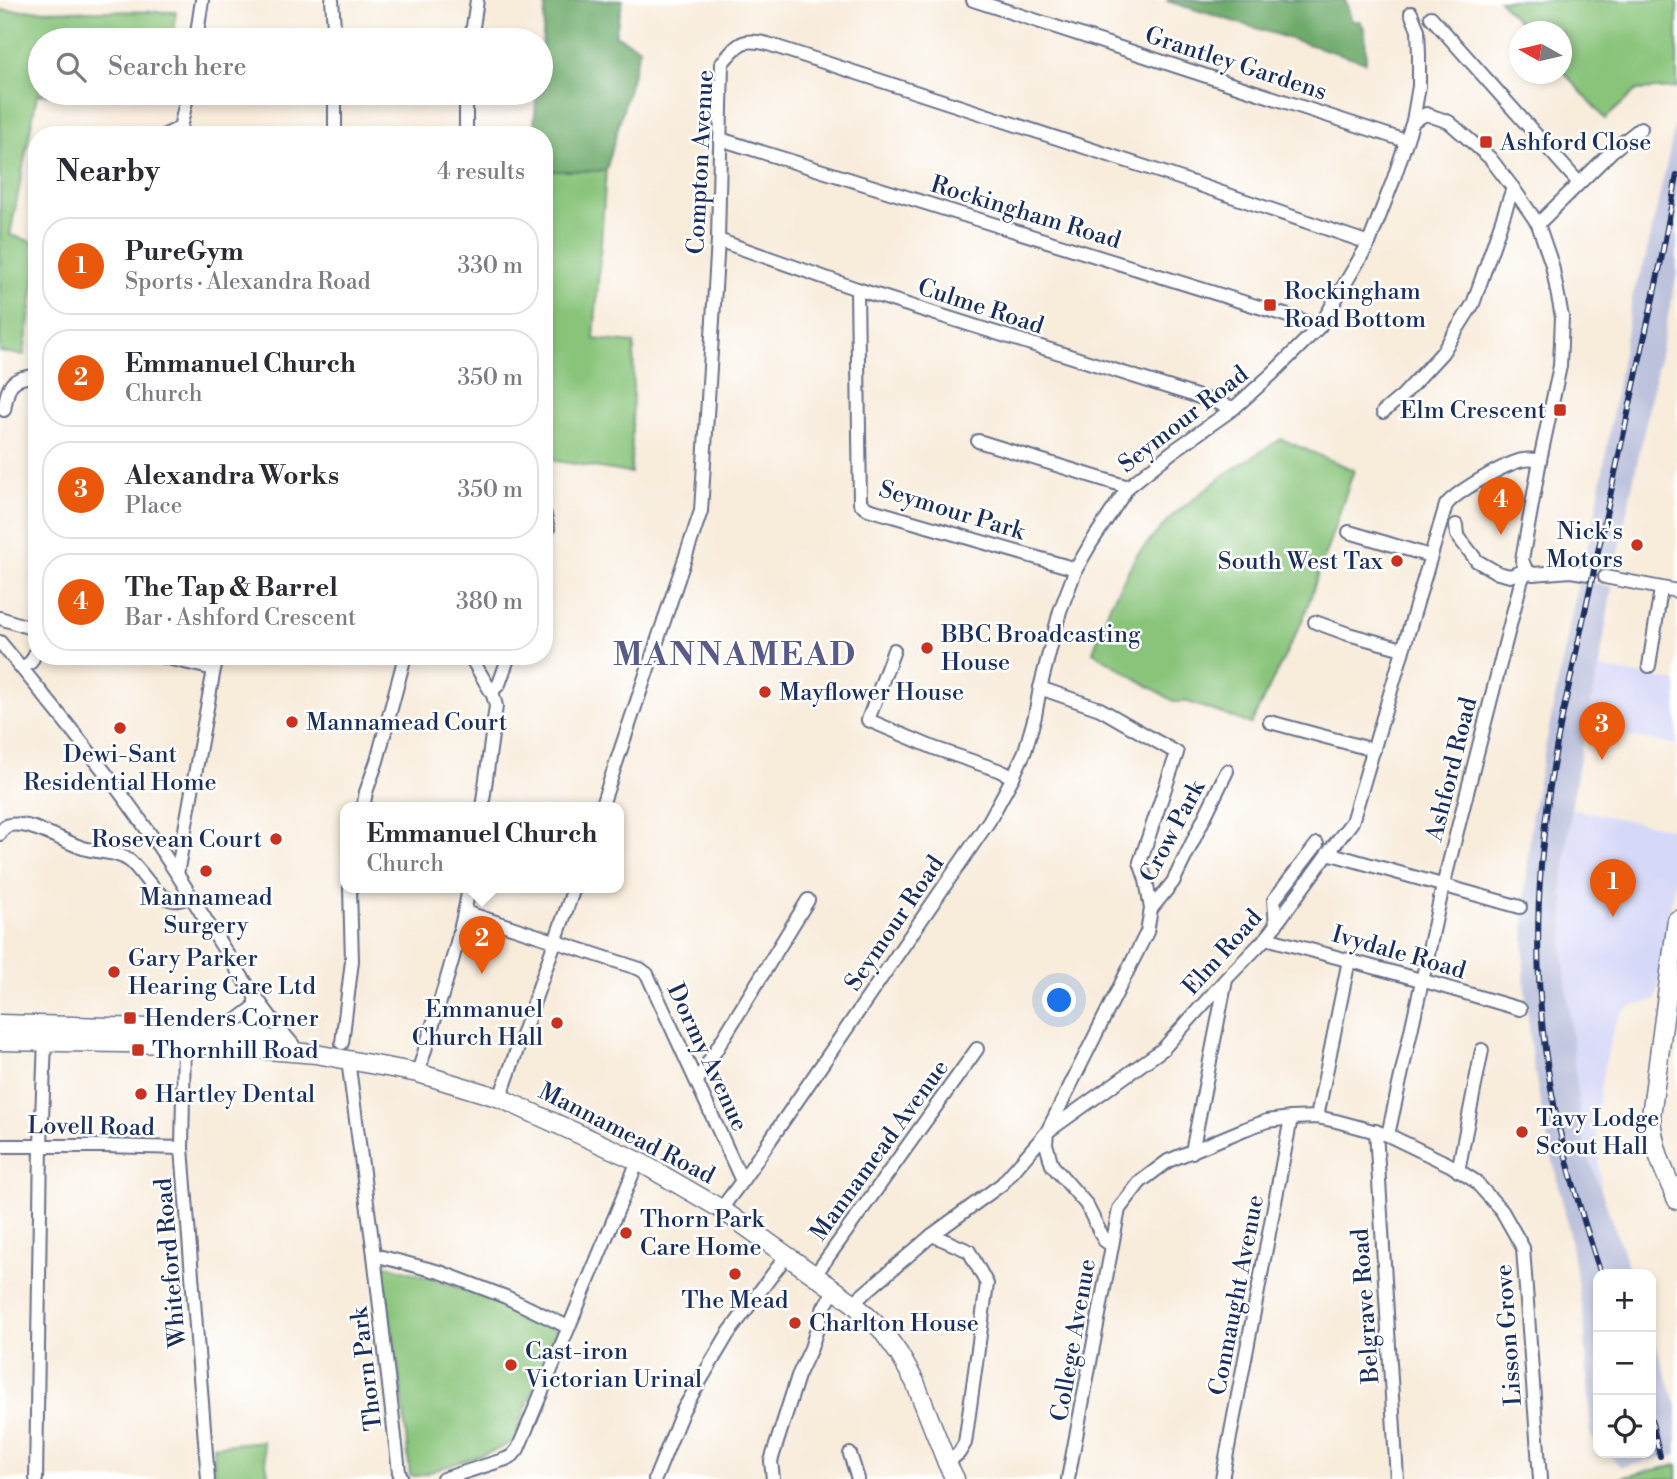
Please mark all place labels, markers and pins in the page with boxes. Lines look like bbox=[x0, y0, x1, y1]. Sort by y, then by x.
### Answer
place label: Ashford Close bbox=[1499, 128, 1651, 158]
marker: Ashford Close bbox=[1478, 134, 1494, 150]
place label: Rockingham Road Bottom bbox=[1284, 277, 1426, 335]
marker: Rockingham Road Bottom bbox=[1262, 297, 1278, 313]
place label: Elm Crescent bbox=[1400, 396, 1546, 426]
marker: Elm Crescent bbox=[1552, 402, 1568, 418]
pin: 4 bbox=[1478, 477, 1524, 535]
place label: Nick's Motors bbox=[1546, 517, 1623, 575]
marker: Nick's Motors bbox=[1629, 537, 1645, 553]
place label: South West Tax bbox=[1218, 547, 1384, 577]
marker: South West Tax bbox=[1389, 553, 1405, 569]
place label: BBC Broadcasting House bbox=[940, 620, 1141, 678]
marker: BBC Broadcasting House bbox=[919, 640, 935, 656]
place label: Mayflower House bbox=[779, 678, 964, 708]
marker: Mayflower House bbox=[757, 684, 773, 700]
pin: 3 bbox=[1579, 702, 1625, 760]
place label: Mannamead Court bbox=[306, 708, 508, 738]
marker: Mannamead Court bbox=[284, 714, 300, 730]
marker: Dewi-Sant Residential Home bbox=[112, 720, 128, 736]
place label: Dewi-Sant Residential Home bbox=[23, 740, 217, 798]
place label: Rosevean Court bbox=[91, 825, 263, 855]
marker: Rosevean Court bbox=[268, 831, 284, 847]
pin: 1 bbox=[1590, 859, 1636, 917]
marker: Mannamead Surgery bbox=[198, 863, 214, 879]
place label: Mannamead Surgery bbox=[139, 883, 273, 941]
pin: 2 bbox=[459, 916, 505, 974]
place label: Gary Parker Hearing Care Ltd bbox=[128, 944, 316, 1002]
marker: Gary Parker Hearing Care Ltd bbox=[106, 964, 122, 980]
place label: Emmanuel Church Hall bbox=[412, 995, 543, 1053]
place label: Henders Corner bbox=[144, 1004, 319, 1034]
marker: Henders Corner bbox=[122, 1010, 138, 1026]
marker: Emmanuel Church Hall bbox=[549, 1015, 565, 1031]
place label: Thornhill Road bbox=[152, 1036, 319, 1066]
marker: Thornhill Road bbox=[130, 1042, 146, 1058]
place label: Hartley Dental bbox=[155, 1080, 315, 1110]
marker: Hartley Dental bbox=[133, 1086, 149, 1102]
place label: Tavy Lodge Scout Hall bbox=[1536, 1104, 1659, 1162]
marker: Tavy Lodge Scout Hall bbox=[1514, 1124, 1530, 1140]
place label: Thorn Park Care Home bbox=[640, 1205, 766, 1263]
marker: Thorn Park Care Home bbox=[618, 1225, 634, 1241]
marker: The Mead bbox=[727, 1266, 743, 1282]
place label: The Mead bbox=[682, 1286, 789, 1316]
place label: Charlton House bbox=[809, 1309, 979, 1339]
marker: Charlton House bbox=[787, 1315, 803, 1331]
place label: Cast-iron Victorian Urinal bbox=[524, 1337, 702, 1395]
marker: Cast-iron Victorian Urinal bbox=[503, 1357, 519, 1373]

